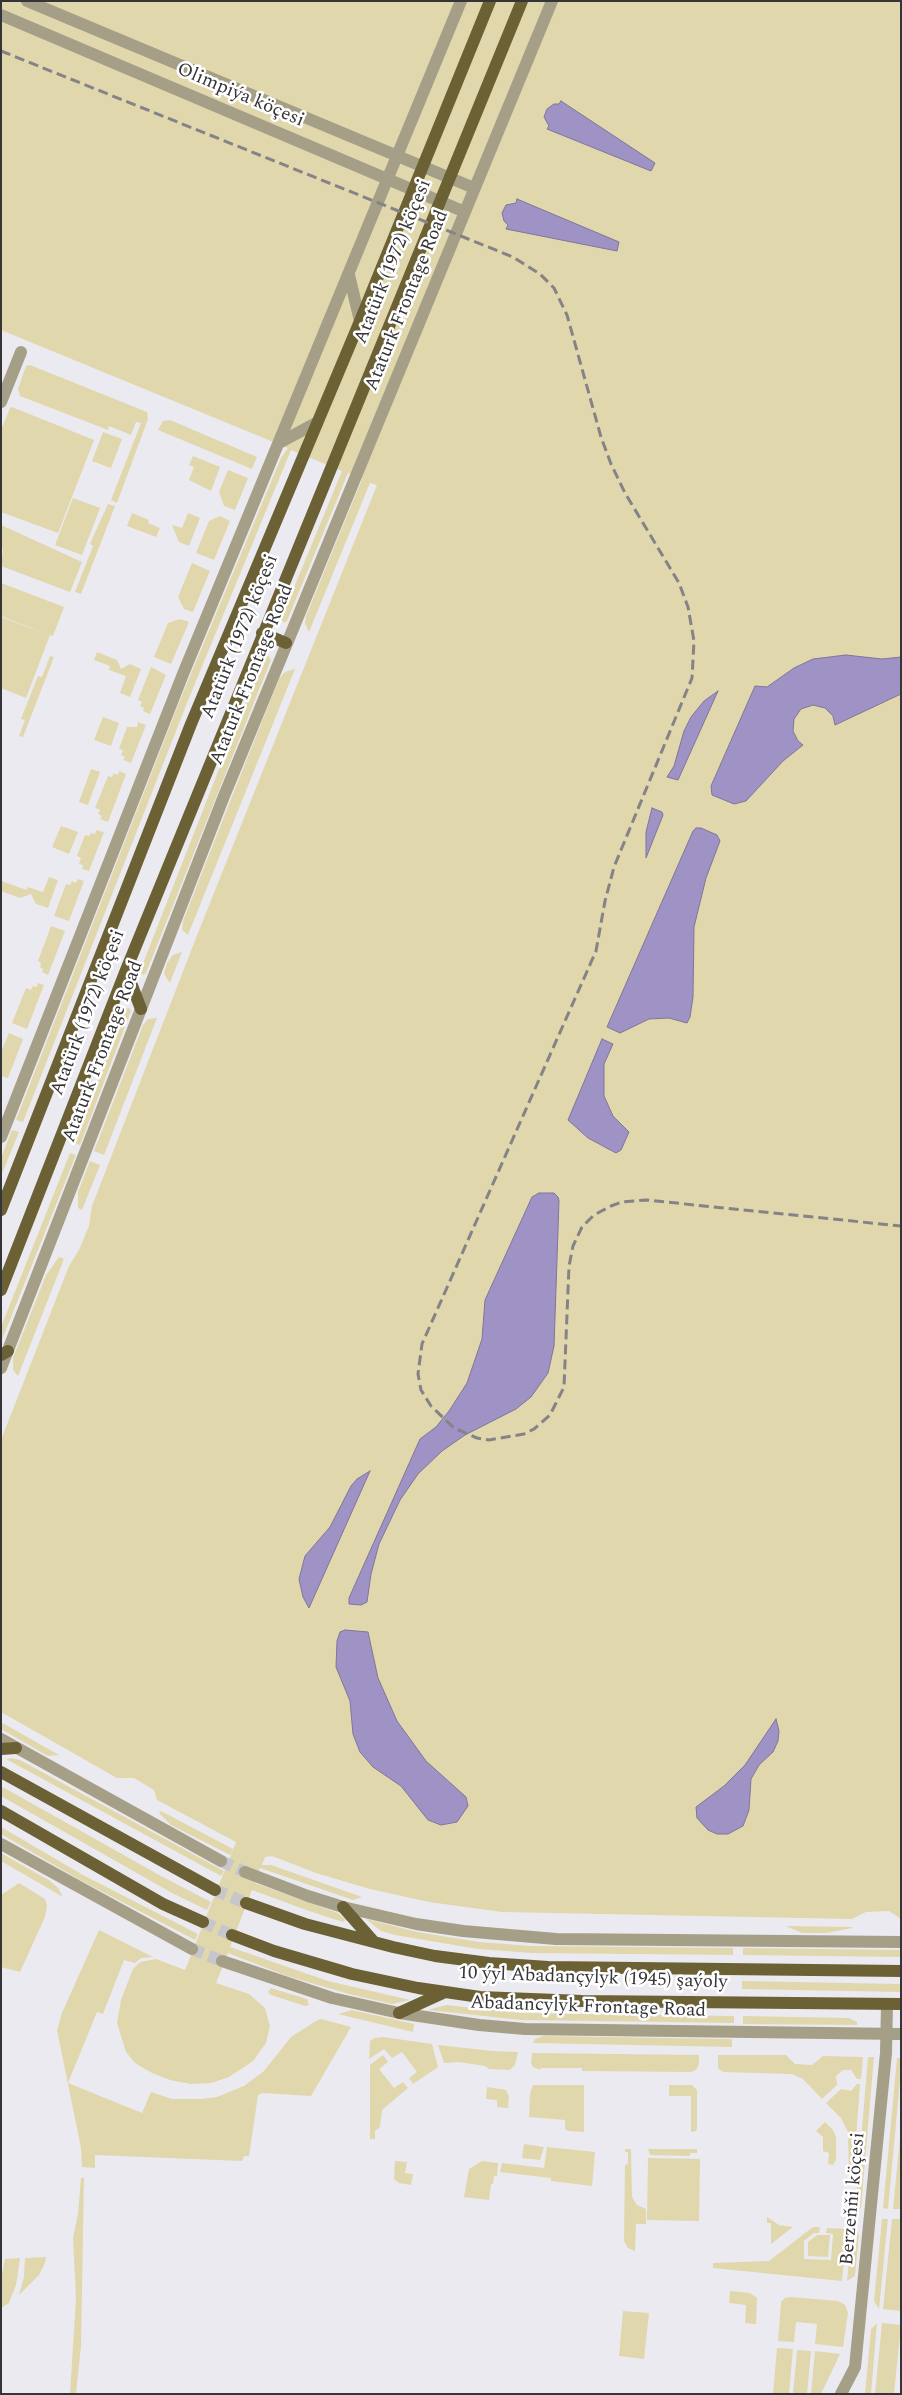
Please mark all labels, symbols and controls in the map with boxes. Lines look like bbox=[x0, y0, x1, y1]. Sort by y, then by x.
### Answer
street label: Olimpiýa köçesi bbox=[173, 59, 307, 133]
street label: Atatürk (1972) köçesi bbox=[351, 176, 437, 348]
street label: Ataturk Frontage Road bbox=[361, 207, 455, 395]
street label: Atatürk (1972) köçesi bbox=[198, 551, 284, 723]
street label: Ataturk Frontage Road bbox=[206, 581, 300, 769]
street label: Atatürk (1972) köçesi bbox=[47, 927, 131, 1099]
street label: Ataturk Frontage Road bbox=[59, 958, 149, 1146]
street label: 10 ýyl Abadançylyk (1945) şaýoly bbox=[458, 1963, 728, 1995]
street label: Abadancylyk Frontage Road bbox=[470, 1992, 706, 2024]
street label: Berzeňňi köçesi bbox=[837, 2132, 871, 2266]

